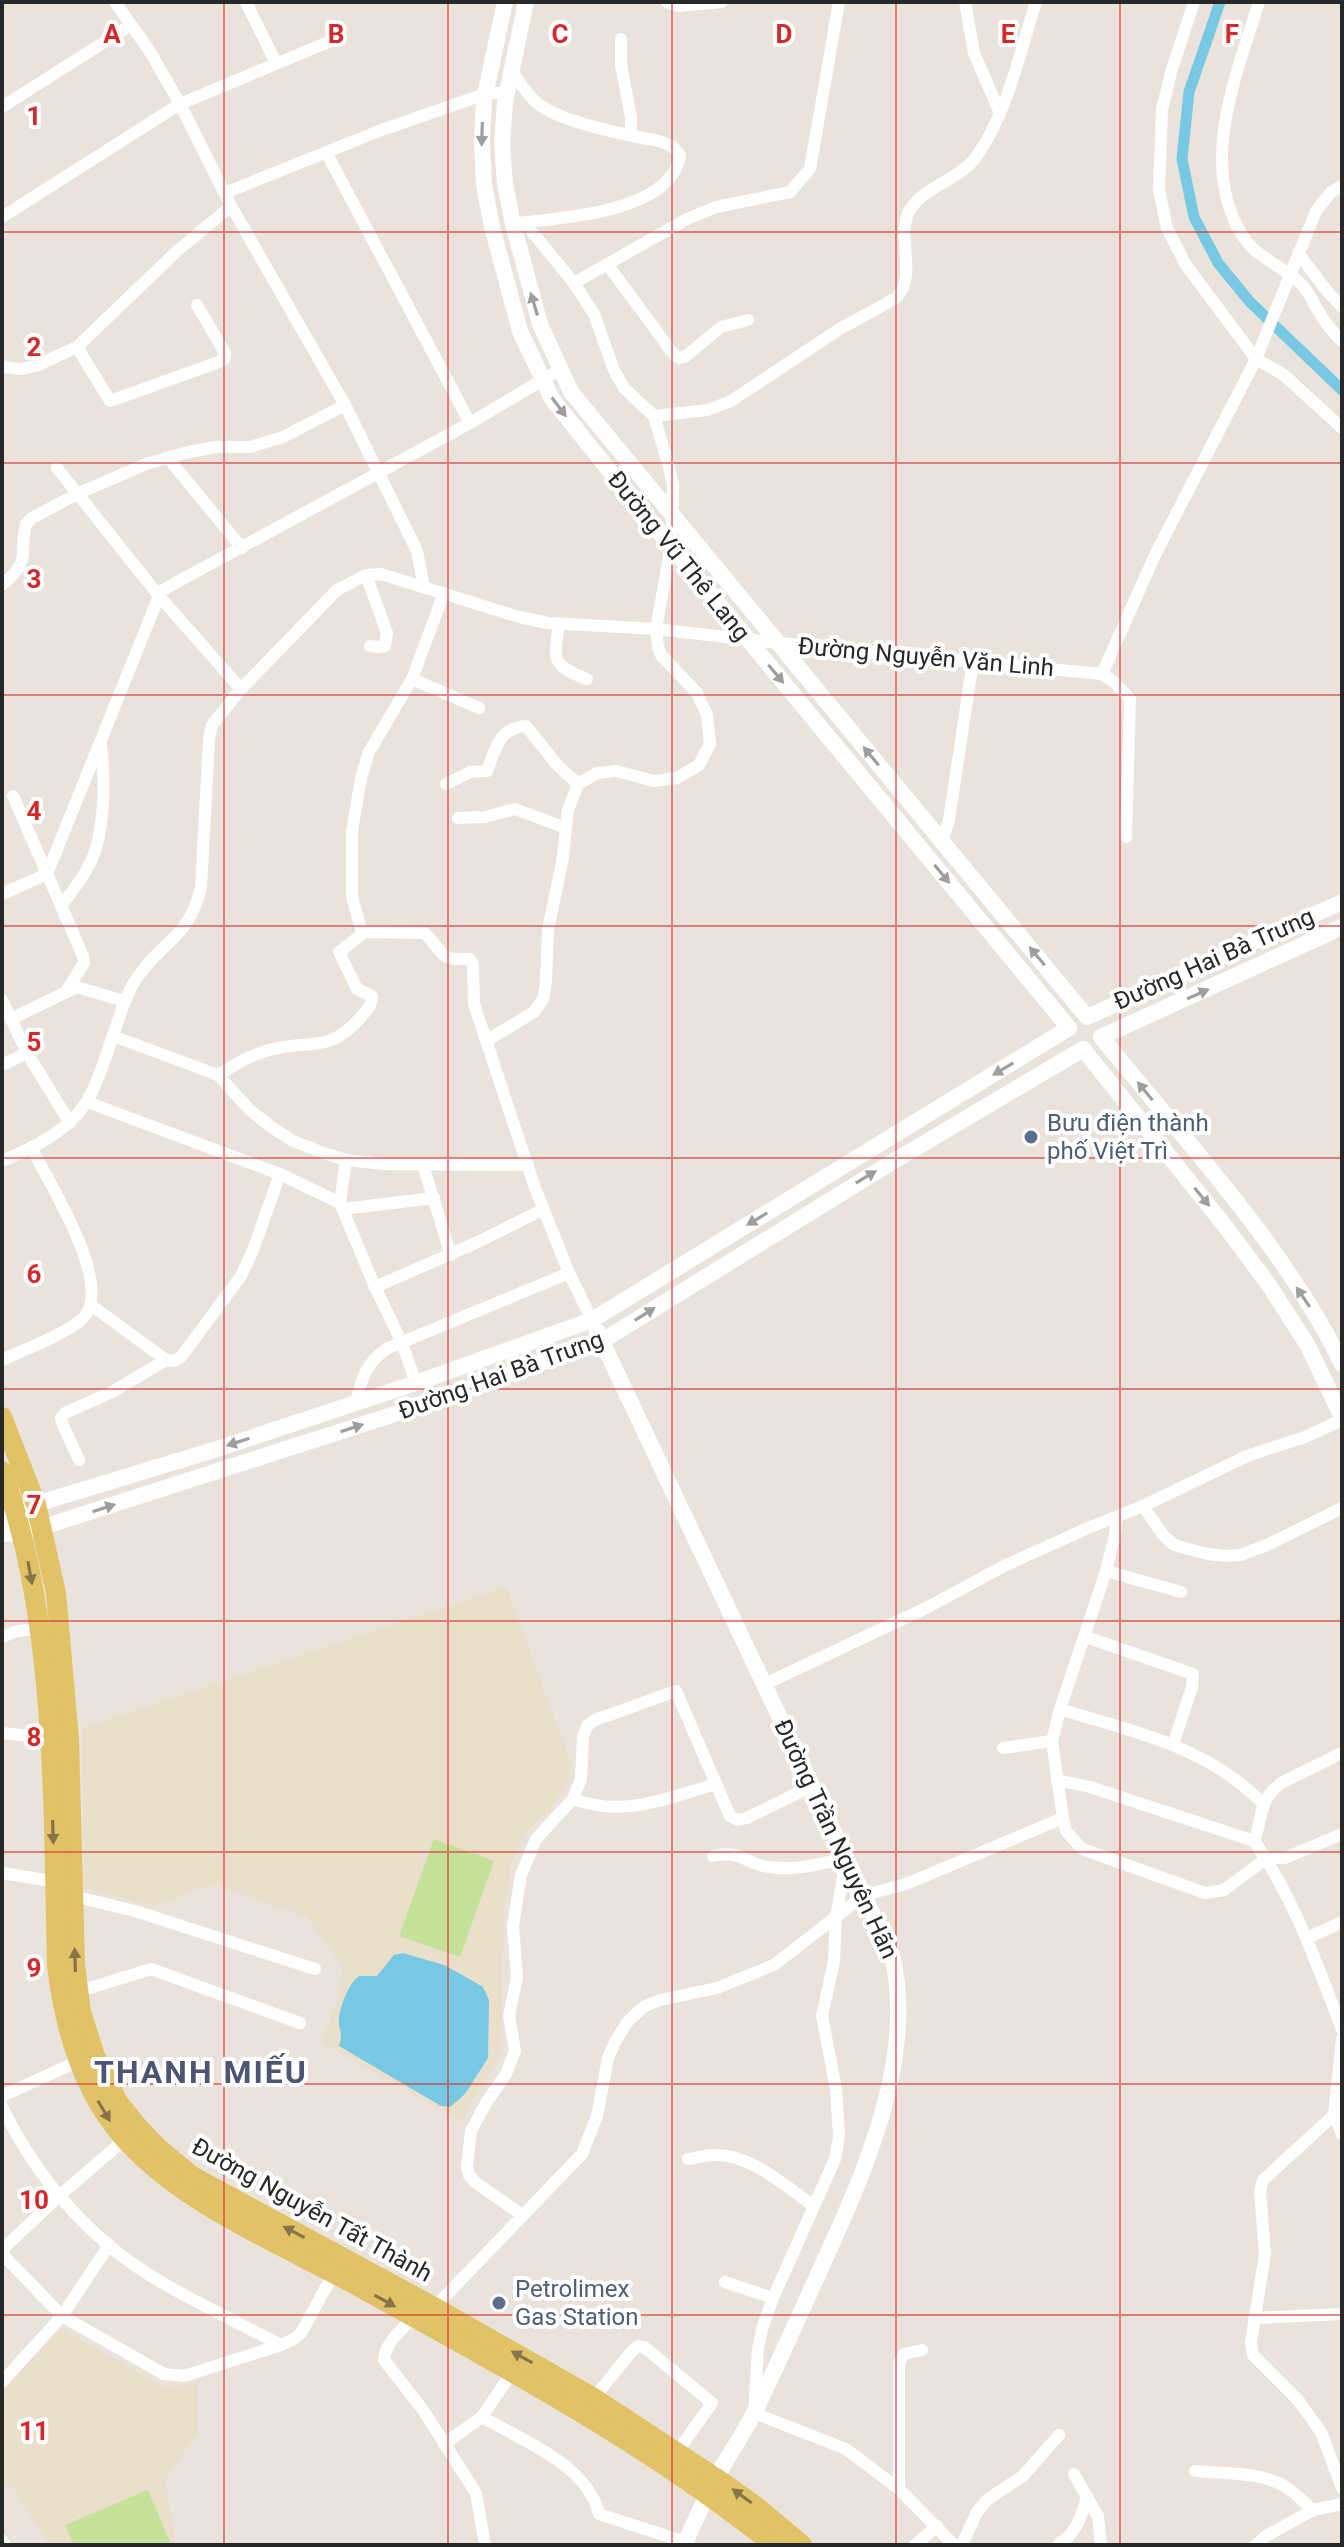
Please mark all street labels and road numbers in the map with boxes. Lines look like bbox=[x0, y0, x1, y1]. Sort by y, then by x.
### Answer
street label: Đường Vũ Thê Lang bbox=[602, 466, 756, 646]
street label: Đường Nguyễn Văn Linh bbox=[797, 632, 1055, 682]
street label: Đường Hai Bà Trưng bbox=[1110, 902, 1318, 1016]
street label: Đường Hai Bà Trưng bbox=[395, 1325, 607, 1425]
street label: Đường Trần Nguyên Hãn bbox=[768, 1715, 904, 1963]
street label: Đường Nguyễn Tất Thành bbox=[187, 2132, 437, 2288]

